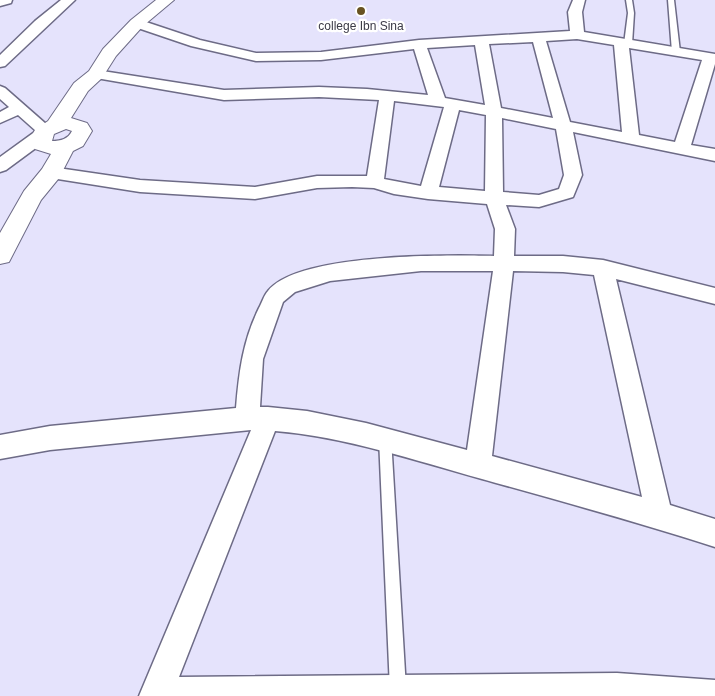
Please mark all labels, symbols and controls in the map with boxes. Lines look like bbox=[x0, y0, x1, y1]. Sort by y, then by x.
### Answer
marker: college Ibn Sina bbox=[355, 5, 367, 17]
place label: college Ibn Sina bbox=[318, 19, 404, 33]

